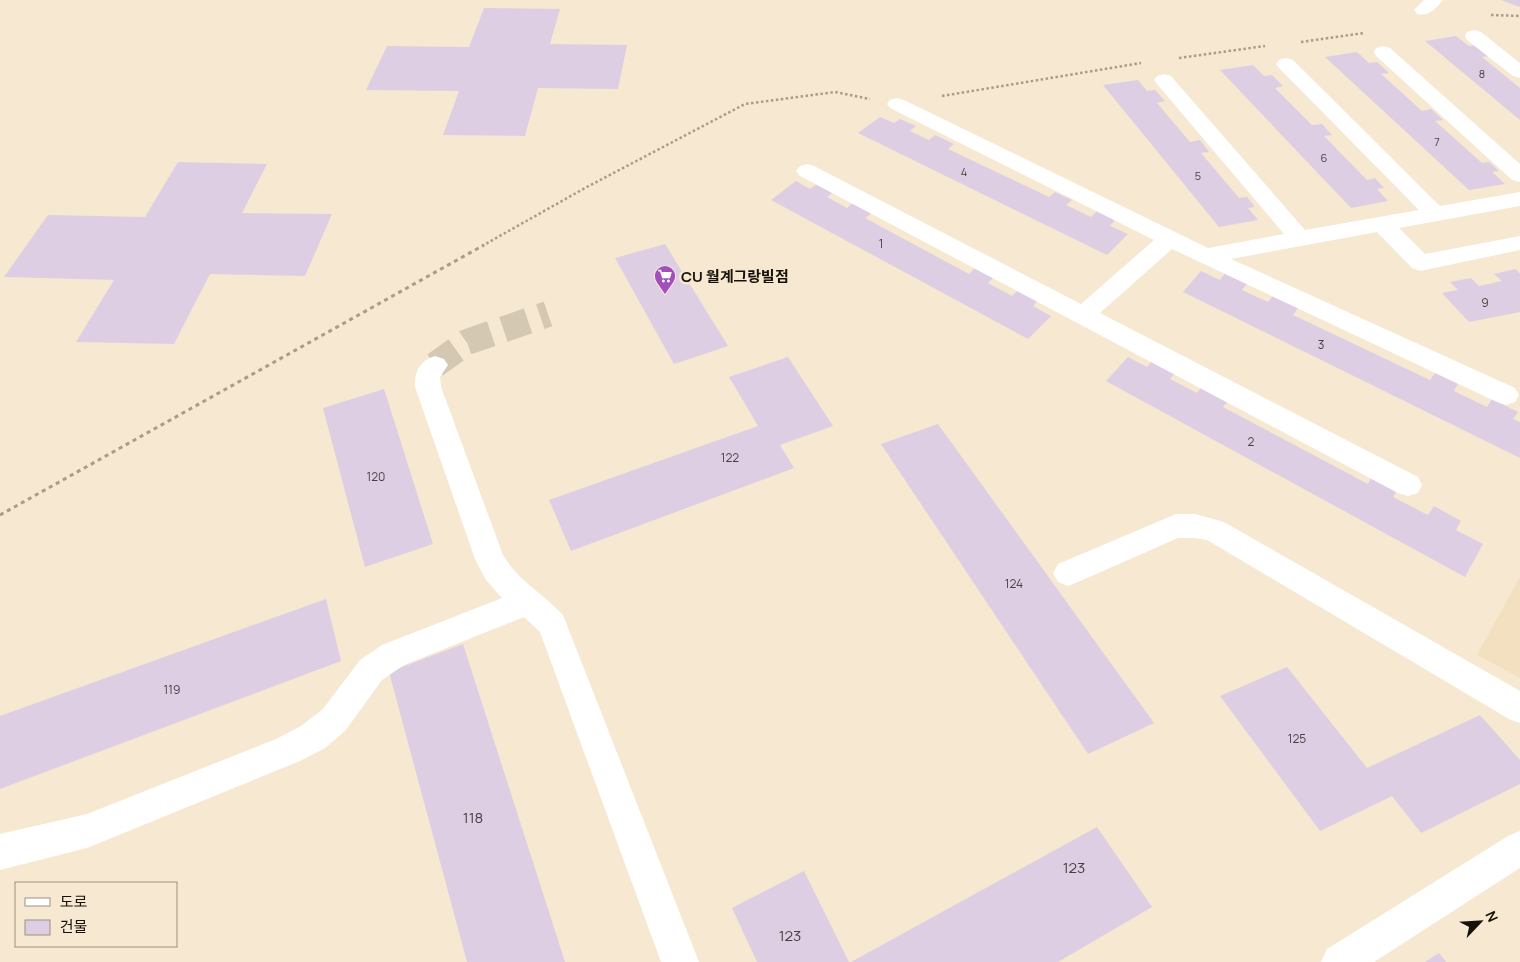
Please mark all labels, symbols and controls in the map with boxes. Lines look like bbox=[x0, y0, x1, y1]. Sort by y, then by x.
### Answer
house number: 8 bbox=[1479, 66, 1485, 81]
house number: 7 bbox=[1434, 134, 1440, 149]
house number: 6 bbox=[1321, 150, 1328, 165]
house number: 4 bbox=[961, 164, 967, 179]
house number: 5 bbox=[1195, 168, 1201, 183]
house number: 1 bbox=[879, 235, 883, 252]
supermarket icon: CU 월계그랑빌점 bbox=[653, 264, 677, 295]
place label: CU 월계그랑빌점 bbox=[681, 266, 789, 287]
house number: 9 bbox=[1481, 294, 1489, 311]
house number: 3 bbox=[1318, 336, 1324, 353]
house number: 2 bbox=[1248, 433, 1255, 450]
house number: 122 bbox=[721, 449, 739, 466]
house number: 120 bbox=[367, 468, 385, 485]
house number: 124 bbox=[1005, 575, 1023, 592]
house number: 119 bbox=[164, 681, 180, 698]
house number: 125 bbox=[1288, 730, 1306, 747]
house number: 118 bbox=[463, 807, 483, 828]
house number: 123 bbox=[1063, 857, 1085, 878]
legend bbox=[15, 882, 178, 947]
text: 도로 bbox=[60, 891, 88, 912]
north arrow bbox=[1455, 897, 1505, 947]
text: N bbox=[1481, 908, 1503, 925]
text: 건물 bbox=[60, 916, 88, 937]
house number: 123 bbox=[779, 925, 801, 946]

